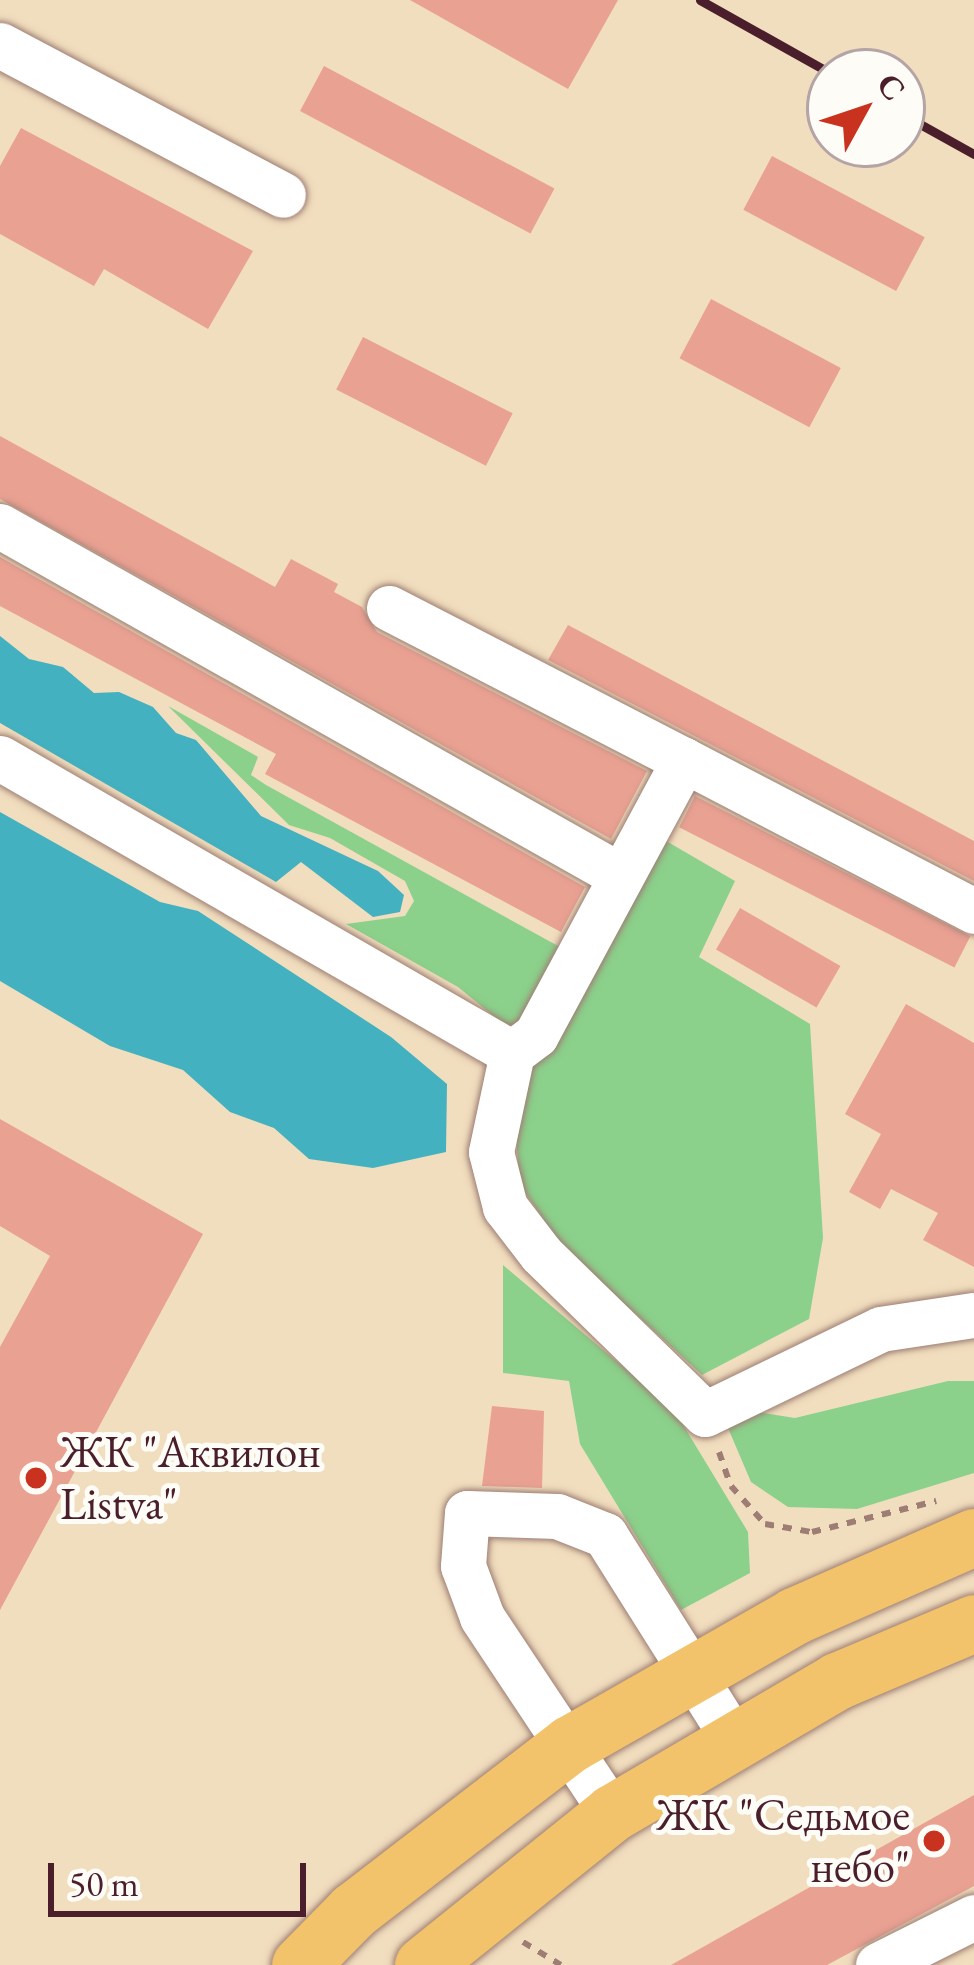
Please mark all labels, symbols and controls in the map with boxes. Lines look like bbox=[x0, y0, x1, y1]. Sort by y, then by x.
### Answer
north arrow bbox=[806, 48, 926, 168]
text: С bbox=[868, 64, 916, 109]
place label: ЖК "Аквилон Listva" bbox=[60, 1425, 321, 1531]
marker: ЖК "Аквилон Listva" bbox=[23, 1465, 49, 1491]
place label: ЖК "Седьмое небо" bbox=[656, 1788, 910, 1894]
marker: ЖК "Седьмое небо" bbox=[921, 1828, 947, 1854]
scale bar bbox=[54, 1839, 312, 1913]
text: 50 m bbox=[69, 1860, 139, 1907]

